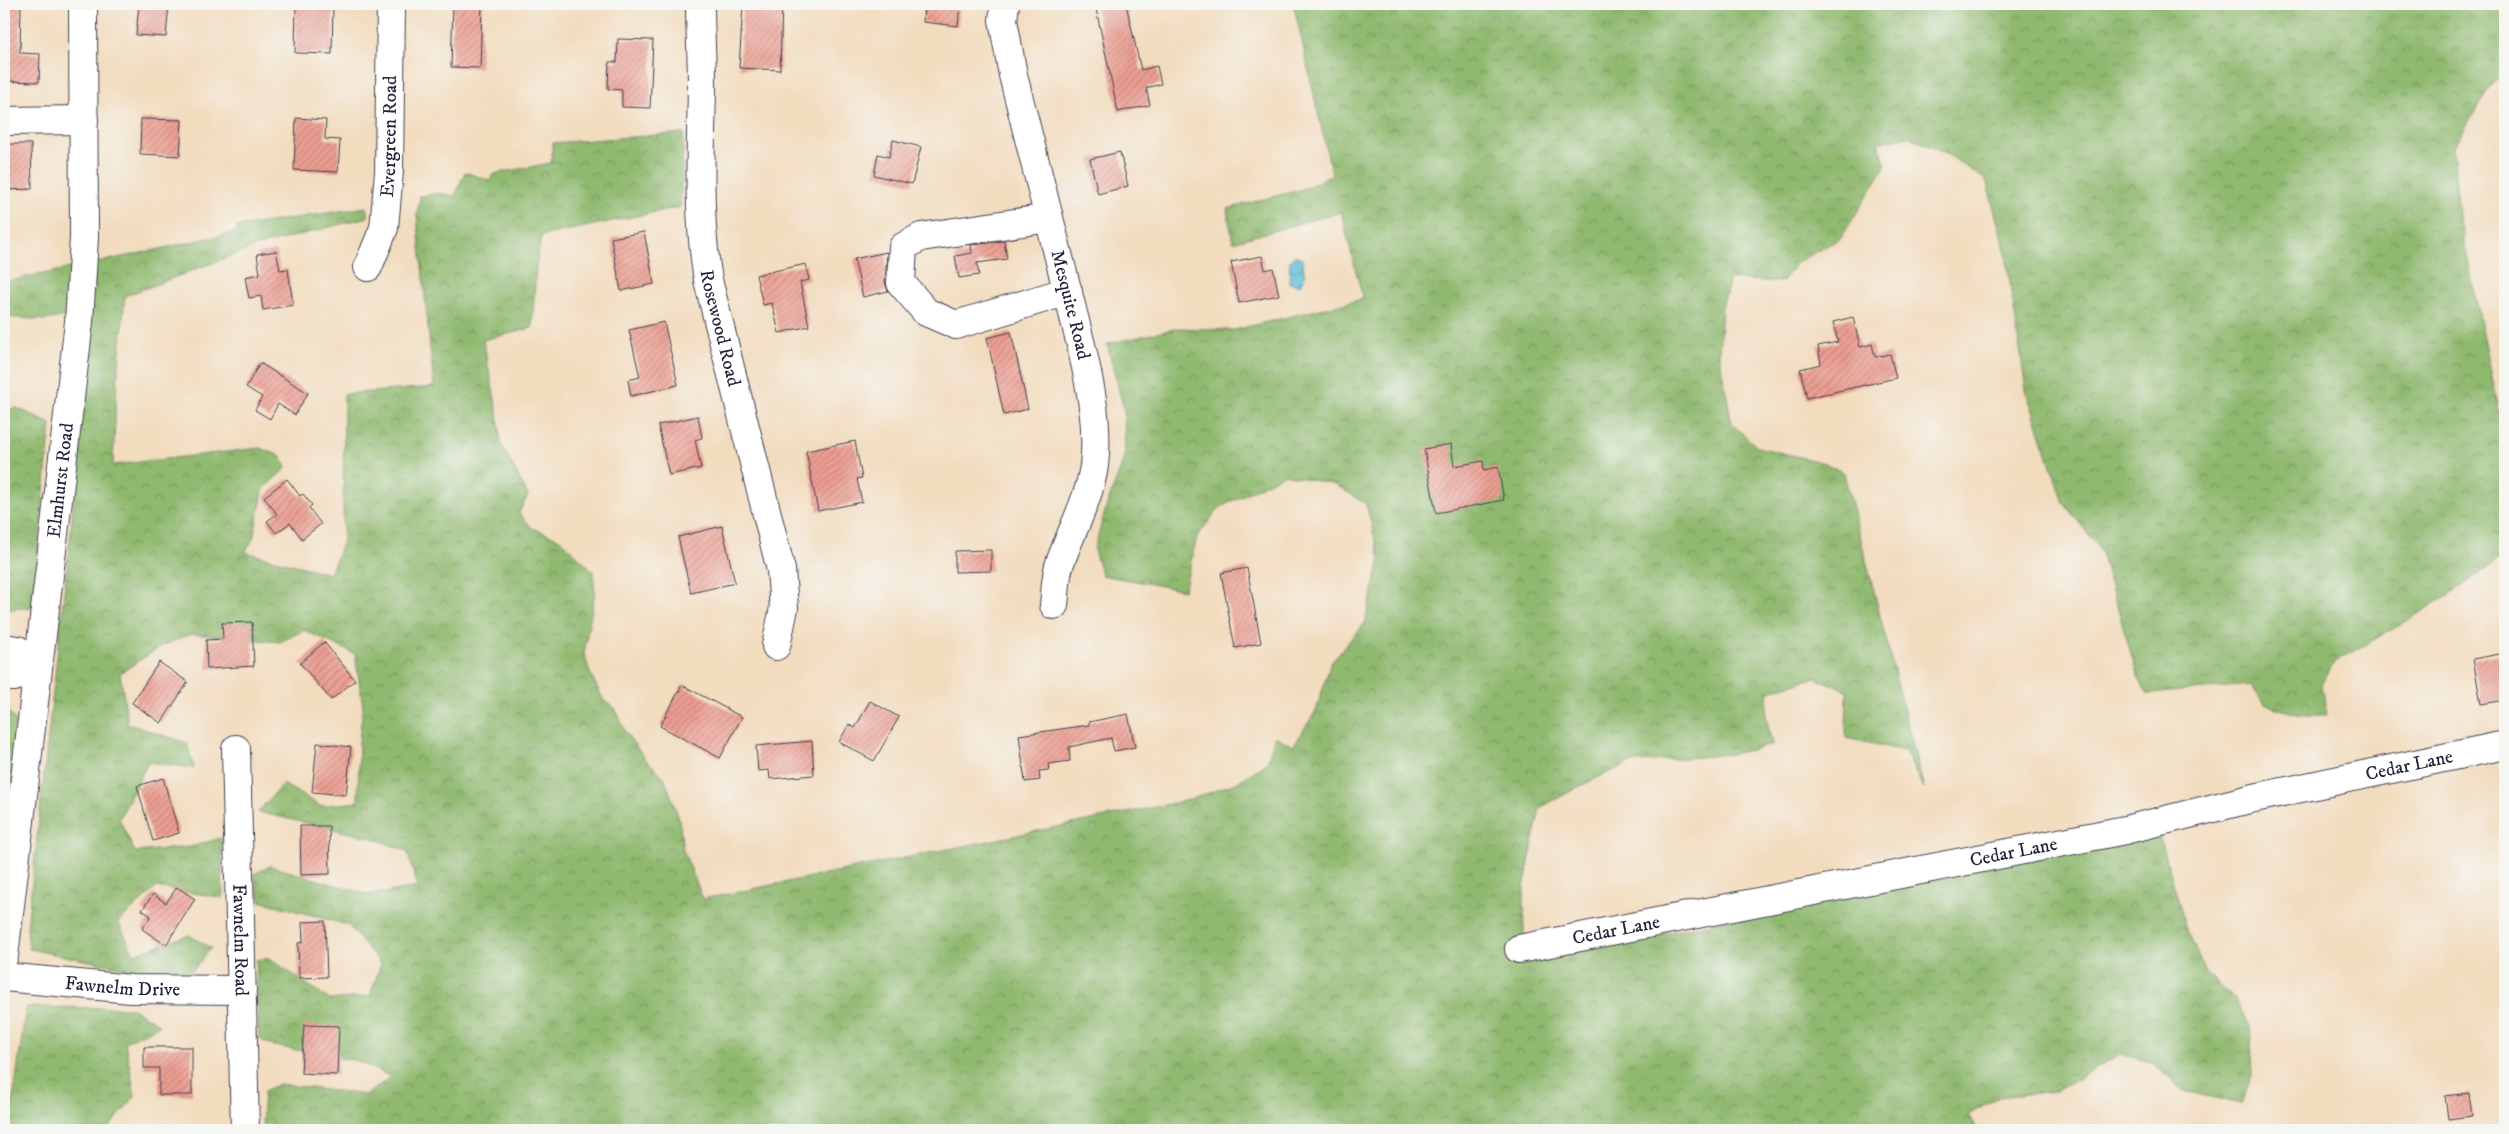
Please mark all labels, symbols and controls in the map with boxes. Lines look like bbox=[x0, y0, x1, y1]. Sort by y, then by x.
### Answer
street label: Evergreen Road bbox=[375, 75, 402, 198]
street label: Mesquite Road bbox=[1046, 248, 1096, 362]
street label: Rosewood Road bbox=[695, 268, 746, 389]
street label: Elmhurst Road bbox=[42, 421, 79, 539]
street label: Cedar Lane bbox=[2363, 745, 2455, 786]
street label: Cedar Lane bbox=[1968, 832, 2059, 872]
street label: Fawnelm Road bbox=[228, 883, 253, 997]
street label: Cedar Lane bbox=[1570, 910, 1662, 950]
street label: Fawnelm Drive bbox=[64, 971, 180, 1001]

